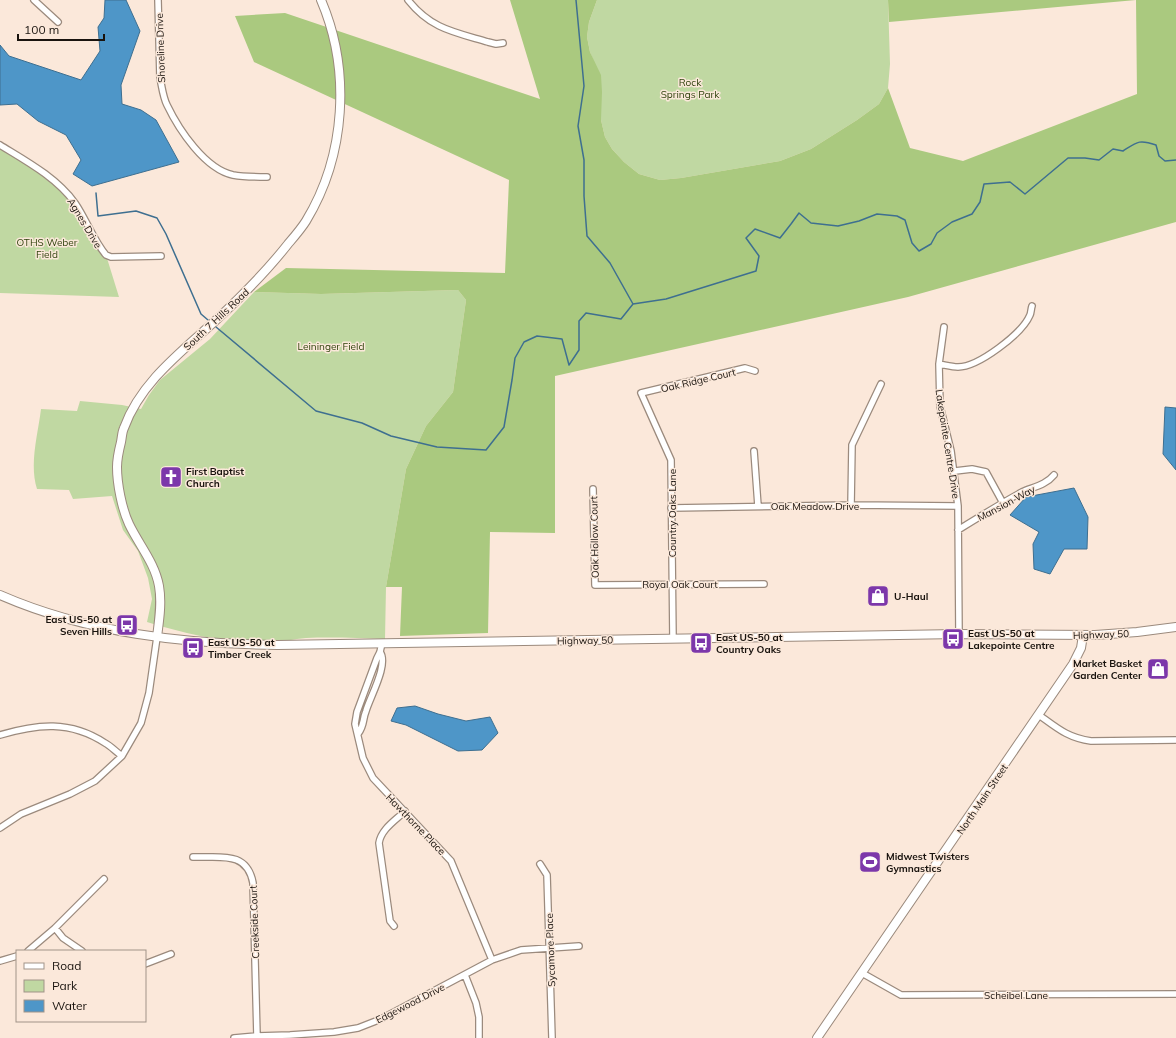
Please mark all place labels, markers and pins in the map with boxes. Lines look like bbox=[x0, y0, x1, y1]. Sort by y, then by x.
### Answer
church icon: First Baptist Church bbox=[158, 464, 184, 490]
place label: First Baptist Church bbox=[186, 465, 244, 490]
shop icon: U-Haul bbox=[865, 583, 891, 609]
place label: U-Haul bbox=[894, 590, 928, 603]
bus stop icon: East US-50 at Seven Hills bbox=[114, 612, 140, 638]
place label: East US-50 at Seven Hills bbox=[45, 613, 112, 638]
bus stop icon: East US-50 at Lakepointe Centre bbox=[940, 626, 966, 652]
place label: East US-50 at Lakepointe Centre bbox=[968, 627, 1055, 652]
bus stop icon: East US-50 at Country Oaks bbox=[688, 630, 714, 656]
place label: East US-50 at Country Oaks bbox=[716, 631, 783, 656]
bus stop icon: East US-50 at Timber Creek bbox=[180, 635, 206, 661]
place label: East US-50 at Timber Creek bbox=[208, 636, 275, 661]
shop icon: Market Basket Garden Center bbox=[1145, 656, 1171, 682]
place label: Market Basket Garden Center bbox=[1073, 657, 1142, 682]
sports icon: Midwest Twisters Gymnastics bbox=[857, 849, 883, 875]
place label: Midwest Twisters Gymnastics bbox=[886, 850, 969, 875]

